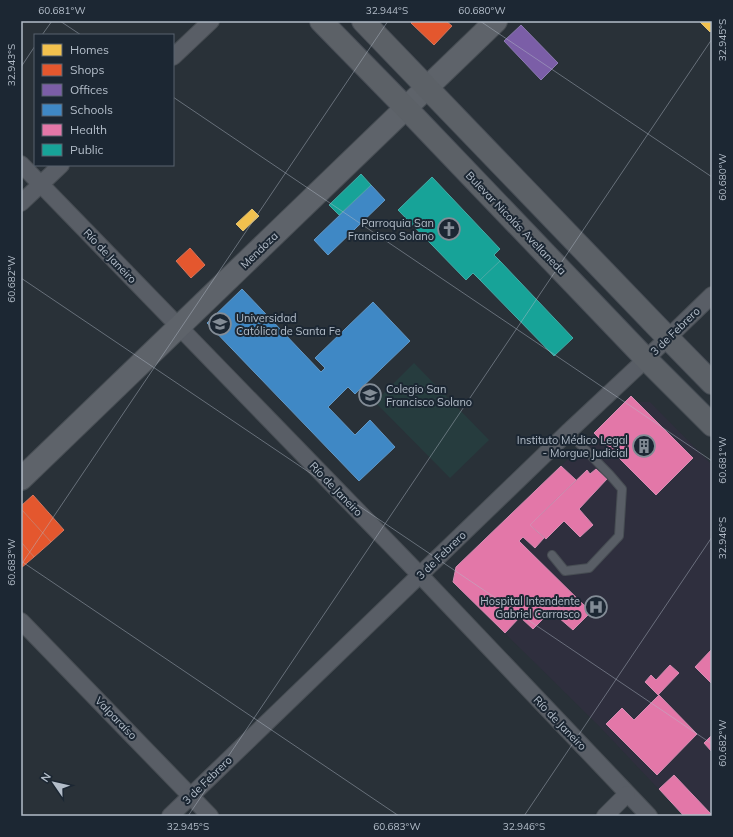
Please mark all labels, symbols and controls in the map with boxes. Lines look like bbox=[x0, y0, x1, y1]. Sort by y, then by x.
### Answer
text: 60.681°W bbox=[38, 4, 86, 17]
text: 32.944°S bbox=[366, 4, 408, 17]
text: 60.680°W bbox=[458, 4, 506, 17]
text: 32.945°S bbox=[716, 19, 729, 61]
legend bbox=[34, 34, 174, 166]
text: Homes bbox=[70, 42, 109, 57]
text: 32.943°S bbox=[5, 44, 18, 86]
text: Shops bbox=[70, 62, 105, 77]
text: Offices bbox=[70, 82, 108, 97]
text: Schools bbox=[70, 102, 113, 117]
text: Health bbox=[70, 122, 107, 137]
text: Public bbox=[70, 142, 104, 157]
text: 60.680°W bbox=[716, 153, 729, 201]
street label: Bulevar Nicolás Avellaneda bbox=[463, 168, 569, 278]
place label: Parroquia San Francisco Solano bbox=[348, 216, 434, 243]
church icon: Parroquia San Francisco Solano bbox=[436, 216, 462, 242]
street label: Río de Janeiro bbox=[81, 226, 139, 286]
street label: Mendoza bbox=[237, 229, 281, 271]
text: 60.682°W bbox=[5, 255, 18, 303]
street label: 3 de Febrero bbox=[647, 304, 703, 358]
school or university icon: Universidad Católica de Santa Fe bbox=[207, 311, 233, 337]
place label: Universidad Católica de Santa Fe bbox=[236, 311, 341, 338]
school or university icon: Colegio San Francisco Solano bbox=[357, 382, 383, 408]
place label: Colegio San Francisco Solano bbox=[386, 382, 472, 409]
place label: Instituto Médico Legal - Morgue Judicial bbox=[517, 433, 628, 460]
building icon: Instituto Médico Legal - Morgue Judicial bbox=[631, 433, 657, 459]
text: 60.681°W bbox=[716, 436, 729, 484]
street label: Río de Janeiro bbox=[307, 459, 365, 519]
text: 32.946°S bbox=[716, 517, 729, 559]
street label: 3 de Febrero bbox=[413, 528, 469, 582]
text: 60.683°W bbox=[5, 538, 18, 586]
place label: Hospital Intendente Gabriel Carrasco bbox=[480, 594, 580, 621]
hospital icon: Hospital Intendente Gabriel Carrasco bbox=[583, 594, 609, 620]
street label: Río de Janeiro bbox=[531, 693, 589, 753]
street label: Valparaíso bbox=[92, 694, 140, 742]
text: 60.682°W bbox=[716, 719, 729, 767]
street label: 3 de Febrero bbox=[179, 753, 235, 807]
north arrow bbox=[34, 763, 74, 803]
text: N bbox=[38, 770, 54, 785]
text: 32.945°S bbox=[167, 820, 209, 833]
text: 60.683°W bbox=[373, 820, 421, 833]
text: 32.946°S bbox=[503, 820, 545, 833]

